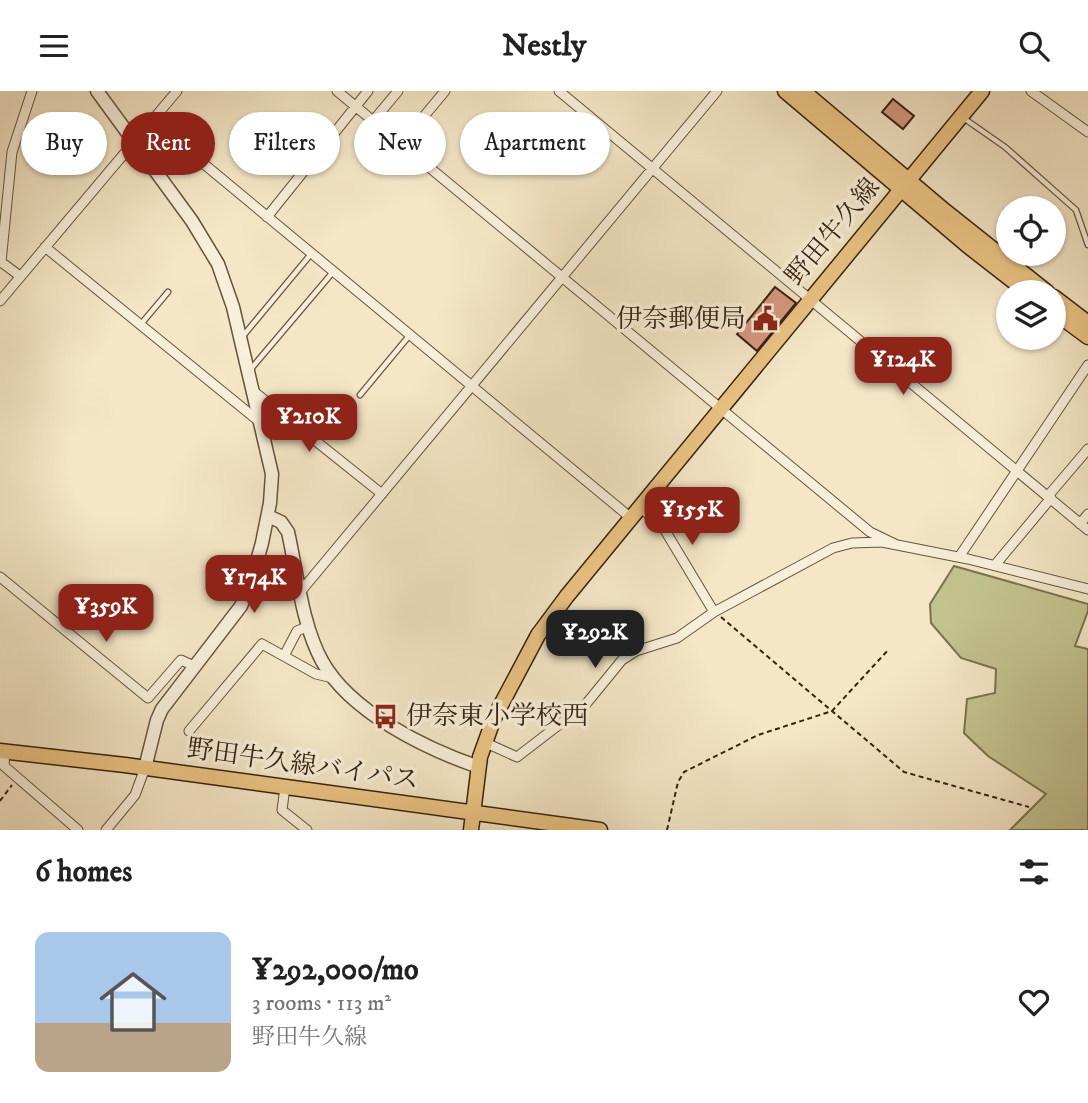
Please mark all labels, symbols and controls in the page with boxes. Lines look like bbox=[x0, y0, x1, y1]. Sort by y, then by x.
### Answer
text: Nestly bbox=[502, 26, 586, 66]
icon: menu bbox=[35, 27, 73, 65]
icon: search bbox=[1015, 27, 1053, 65]
chip: Buy bbox=[21, 112, 107, 175]
chip: Rent bbox=[121, 112, 215, 175]
chip: Filters bbox=[229, 112, 340, 175]
chip: New bbox=[354, 112, 446, 175]
chip: Apartment bbox=[460, 112, 610, 175]
street label: 野田牛久線 bbox=[779, 172, 887, 292]
map controls bbox=[996, 196, 1066, 350]
button: locate bbox=[996, 196, 1066, 266]
button: layers bbox=[996, 280, 1066, 350]
place label: 伊奈郵便局 bbox=[616, 303, 746, 336]
public building icon: 伊奈郵便局 bbox=[752, 305, 780, 333]
pin: ¥124K bbox=[854, 337, 952, 397]
text: ¥124K bbox=[871, 345, 935, 374]
pin: ¥210K bbox=[260, 395, 358, 454]
text: ¥210K bbox=[277, 402, 341, 431]
pin: ¥155K bbox=[643, 487, 741, 547]
text: ¥155K bbox=[661, 495, 723, 524]
pin: ¥174K bbox=[205, 555, 303, 615]
text: ¥174K bbox=[221, 563, 287, 592]
pin: ¥359K bbox=[57, 585, 155, 644]
text: ¥359K bbox=[74, 592, 138, 621]
pin: ¥292K bbox=[546, 611, 644, 670]
text: ¥292K bbox=[562, 618, 628, 647]
place label: 伊奈東小学校西 bbox=[406, 700, 588, 733]
bus stop icon: 伊奈東小学校西 bbox=[372, 702, 400, 730]
street label: 野田牛久線バイパス bbox=[185, 732, 421, 798]
icon: filters bbox=[1015, 853, 1053, 891]
text: 6 homes bbox=[35, 854, 132, 891]
text: ¥292,000/mo bbox=[252, 952, 419, 989]
icon: home bbox=[91, 960, 175, 1044]
icon: heart bbox=[1015, 983, 1053, 1021]
text: 3 rooms · 113 m² bbox=[252, 989, 391, 1018]
text: 野田牛久線 bbox=[252, 1023, 367, 1052]

